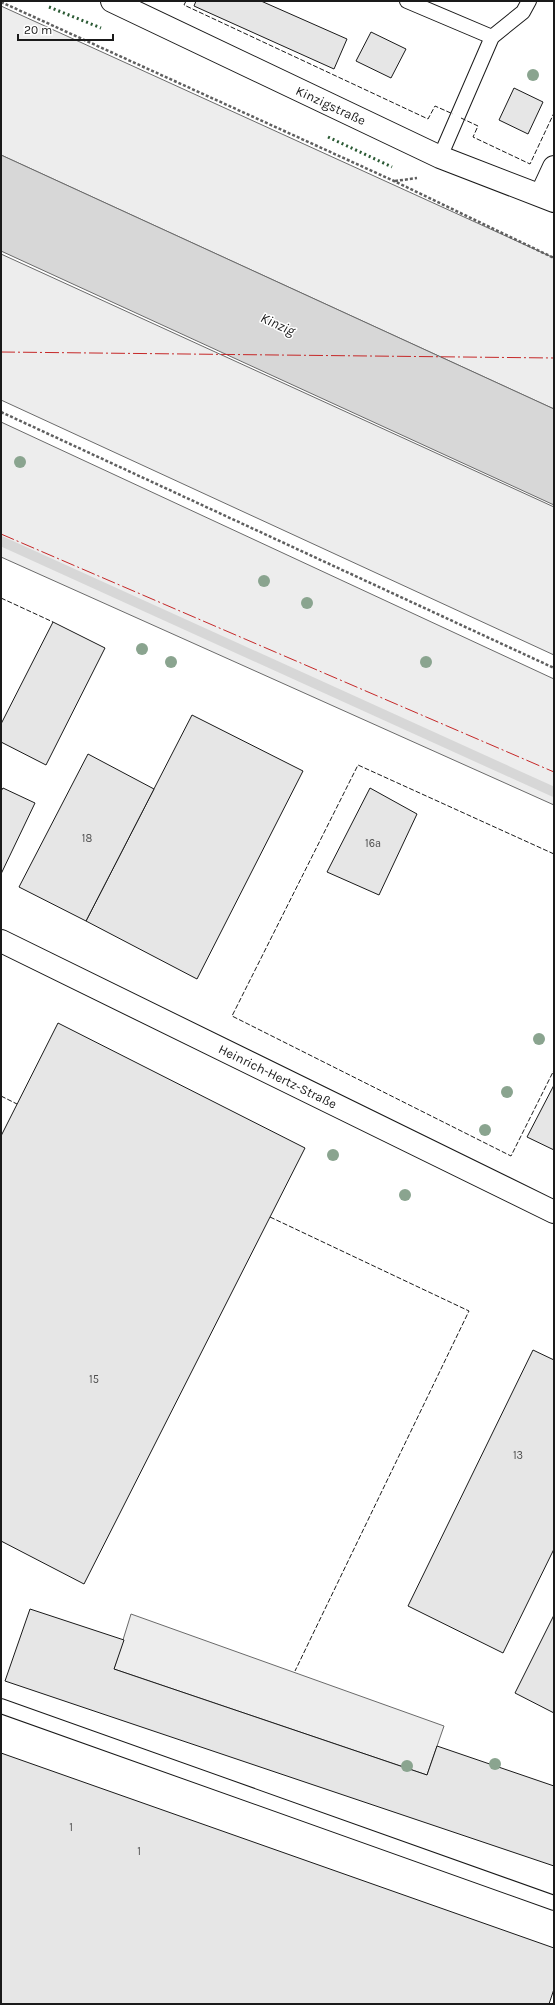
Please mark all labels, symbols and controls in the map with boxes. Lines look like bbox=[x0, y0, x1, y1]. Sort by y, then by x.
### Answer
scale bar bbox=[18, 16, 113, 42]
text: 20 m bbox=[24, 23, 52, 37]
street label: Kinzigstraße bbox=[294, 83, 368, 128]
water label: Kinzig bbox=[258, 309, 298, 340]
house number: 18 bbox=[82, 832, 92, 845]
house number: 16a bbox=[365, 837, 381, 850]
street label: Heinrich-Hertz-Straße bbox=[216, 1041, 340, 1112]
house number: 15 bbox=[89, 1373, 99, 1386]
house number: 13 bbox=[513, 1449, 523, 1462]
house number: 1 bbox=[69, 1821, 73, 1834]
house number: 1 bbox=[137, 1845, 141, 1858]

